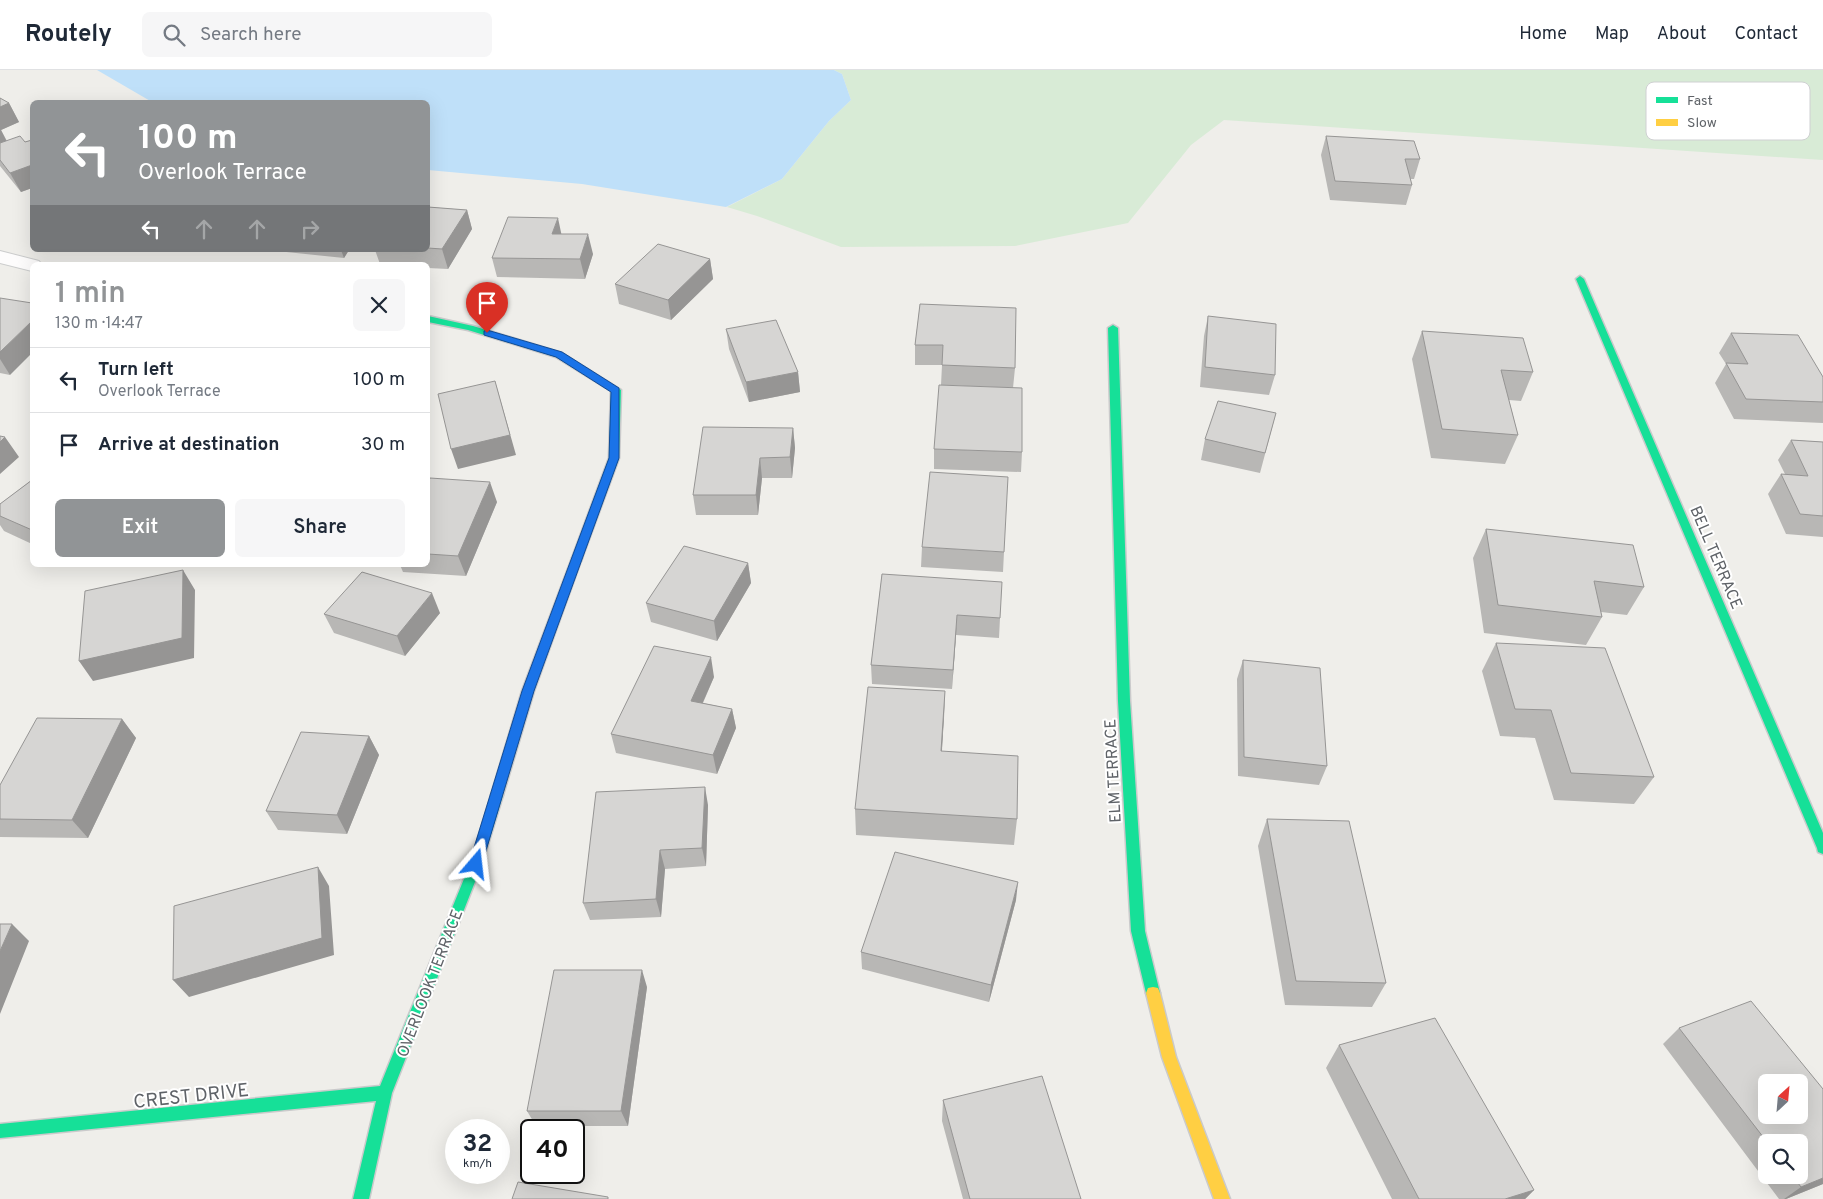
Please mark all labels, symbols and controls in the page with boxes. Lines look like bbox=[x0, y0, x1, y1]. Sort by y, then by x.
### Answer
search box bbox=[142, 12, 492, 57]
text: Routely bbox=[25, 20, 112, 50]
icon: search bbox=[160, 21, 188, 49]
text: Search here bbox=[200, 23, 301, 47]
text: Home bbox=[1519, 23, 1567, 46]
text: Map bbox=[1595, 23, 1629, 46]
text: About bbox=[1657, 23, 1706, 46]
text: Contact bbox=[1734, 23, 1798, 46]
legend bbox=[1646, 82, 1810, 140]
text: Fast bbox=[1687, 93, 1713, 110]
text: Slow bbox=[1687, 115, 1717, 132]
text: 100 m bbox=[138, 117, 238, 161]
icon: left bbox=[55, 120, 120, 185]
text: Overlook Terrace bbox=[138, 160, 307, 187]
icon: left bbox=[137, 215, 165, 243]
icon: ahead bbox=[190, 215, 218, 243]
icon: ahead bbox=[243, 215, 271, 243]
icon: right bbox=[296, 215, 324, 243]
text: 1 min bbox=[55, 276, 126, 313]
button: close bbox=[353, 279, 405, 331]
pin bbox=[466, 282, 508, 333]
icon: arrive bbox=[473, 289, 501, 317]
text: 130 m · 14:47 bbox=[55, 314, 143, 334]
text: Turn left bbox=[98, 358, 174, 382]
icon: left bbox=[55, 366, 83, 394]
text: 100 m bbox=[353, 368, 405, 392]
text: Overlook Terrace bbox=[98, 382, 221, 402]
icon: arrive bbox=[55, 431, 83, 459]
text: Arrive at destination bbox=[98, 433, 279, 457]
text: 30 m bbox=[361, 433, 405, 457]
button: Exit bbox=[55, 499, 225, 557]
button: Share bbox=[235, 499, 405, 557]
street label: BELL TERRACE bbox=[1684, 503, 1746, 612]
street label: ELM TERRACE bbox=[1101, 718, 1127, 823]
position arrow bbox=[449, 837, 501, 889]
street label: OVERLOOK TERRACE bbox=[393, 907, 468, 1060]
north arrow bbox=[1758, 1074, 1808, 1124]
map controls bbox=[1758, 1074, 1808, 1184]
street label: CREST DRIVE bbox=[132, 1079, 250, 1115]
speed limit sign: 40 bbox=[520, 1119, 585, 1184]
text: 32 bbox=[463, 1129, 492, 1161]
button: search bbox=[1758, 1134, 1808, 1184]
text: km/h bbox=[463, 1156, 492, 1172]

